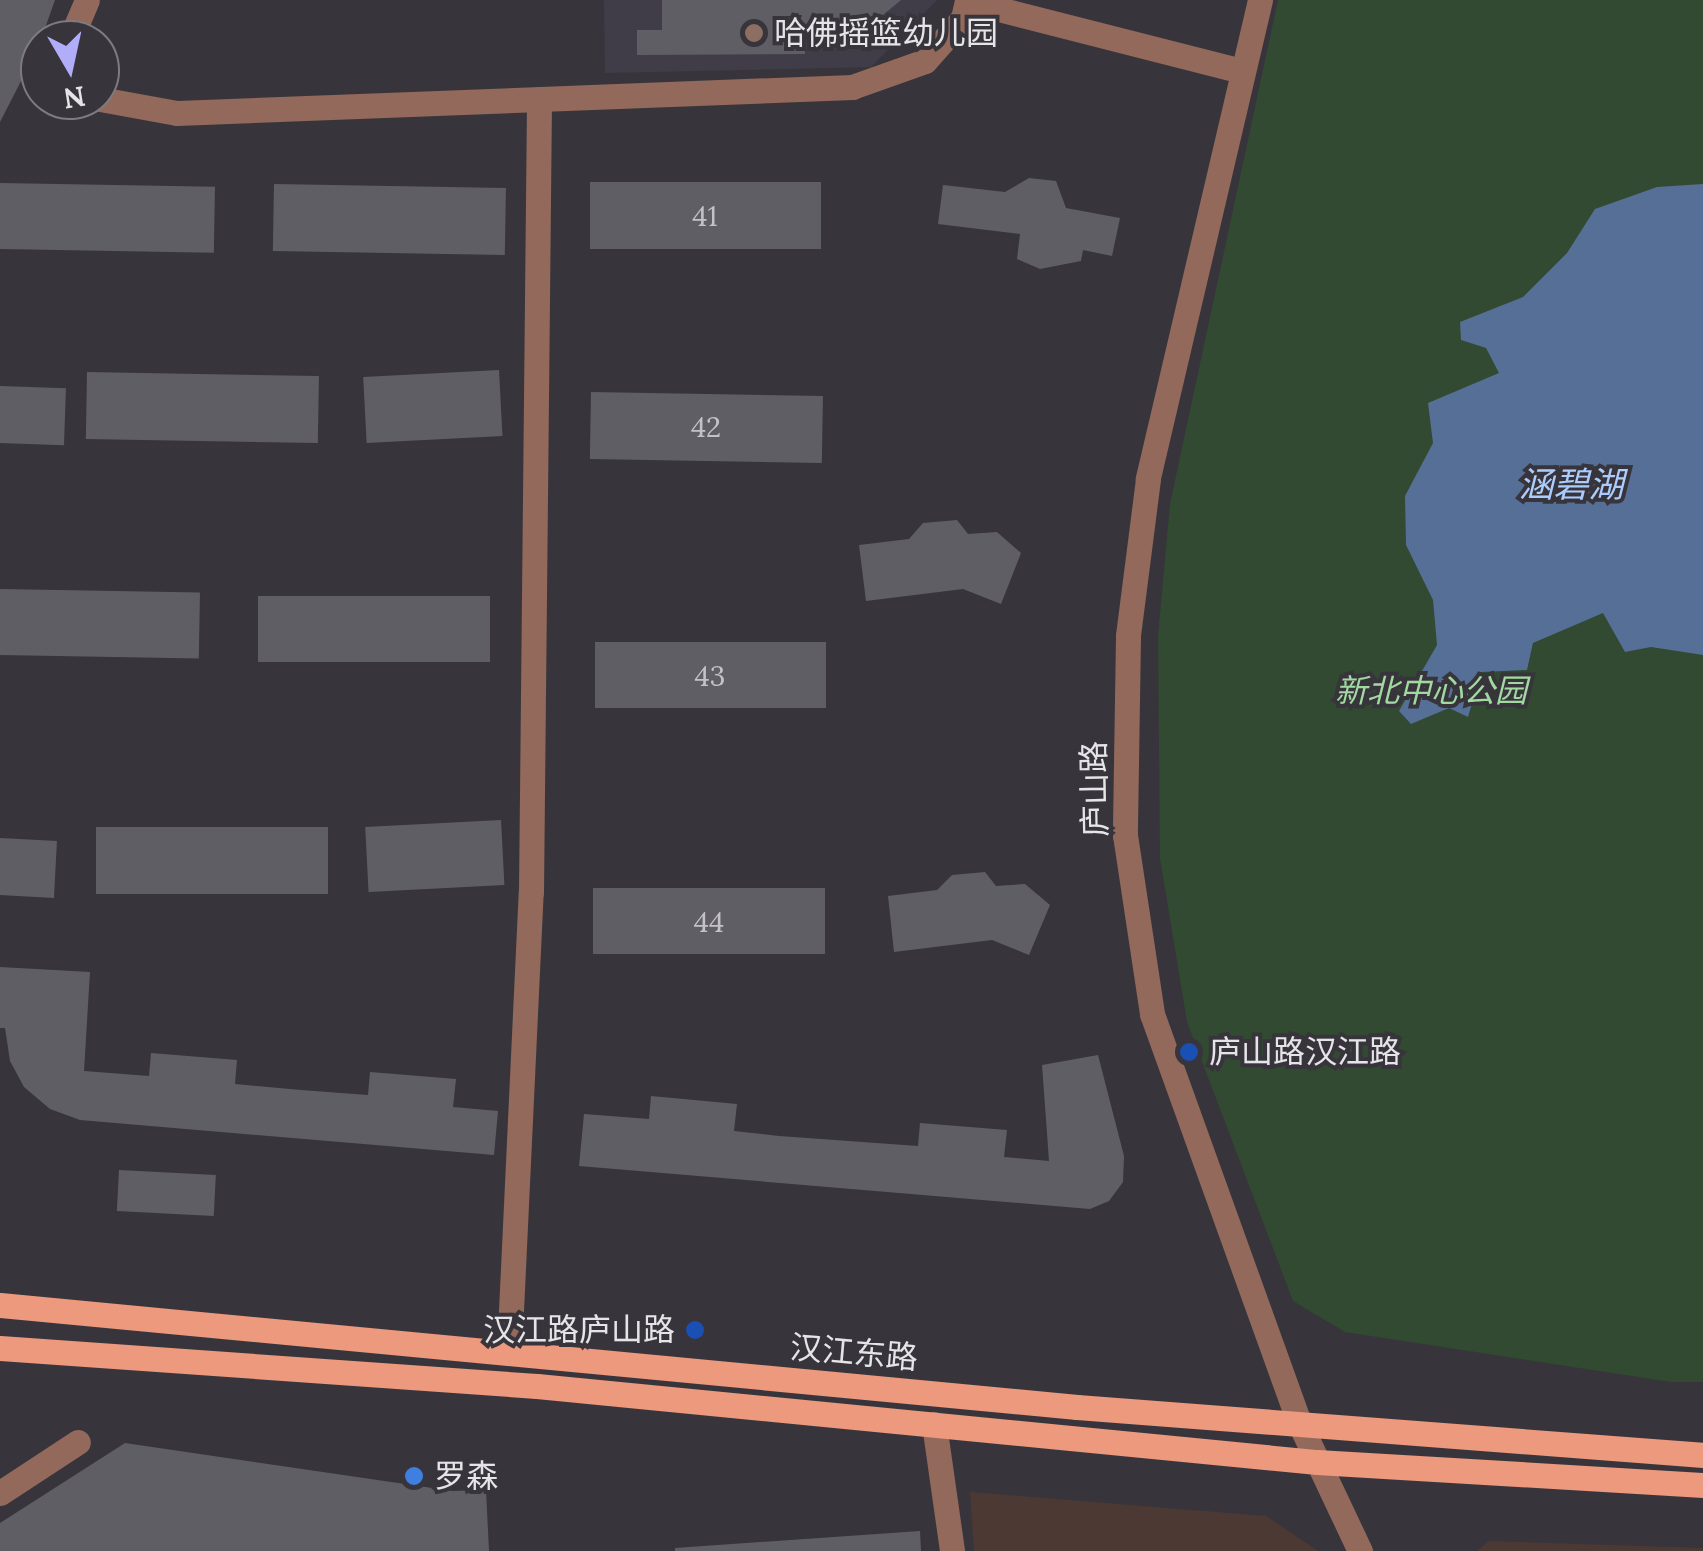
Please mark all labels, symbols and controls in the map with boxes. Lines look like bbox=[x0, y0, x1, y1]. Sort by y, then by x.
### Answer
place label: 哈佛摇篮幼儿园 bbox=[774, 14, 998, 52]
north arrow bbox=[20, 20, 120, 120]
marker: 哈佛摇篮幼儿园 bbox=[743, 22, 765, 44]
text: N bbox=[61, 78, 88, 117]
house number: 41 bbox=[692, 199, 718, 233]
house number: 42 bbox=[691, 410, 721, 444]
water label: 涵碧湖 bbox=[1519, 464, 1623, 506]
house number: 43 bbox=[695, 659, 725, 693]
park label: 新北中心公园 bbox=[1335, 672, 1527, 710]
street label: 庐山路 bbox=[1075, 741, 1115, 837]
house number: 44 bbox=[694, 905, 724, 939]
place label: 庐山路汉江路 bbox=[1209, 1033, 1401, 1071]
marker: 庐山路汉江路 bbox=[1178, 1041, 1200, 1063]
place label: 汉江路庐山路 bbox=[483, 1311, 675, 1349]
marker: 汉江路庐山路 bbox=[684, 1319, 706, 1341]
street label: 汉江东路 bbox=[789, 1328, 919, 1378]
place label: 罗森 bbox=[434, 1457, 498, 1495]
marker: 罗森 bbox=[403, 1465, 425, 1487]

